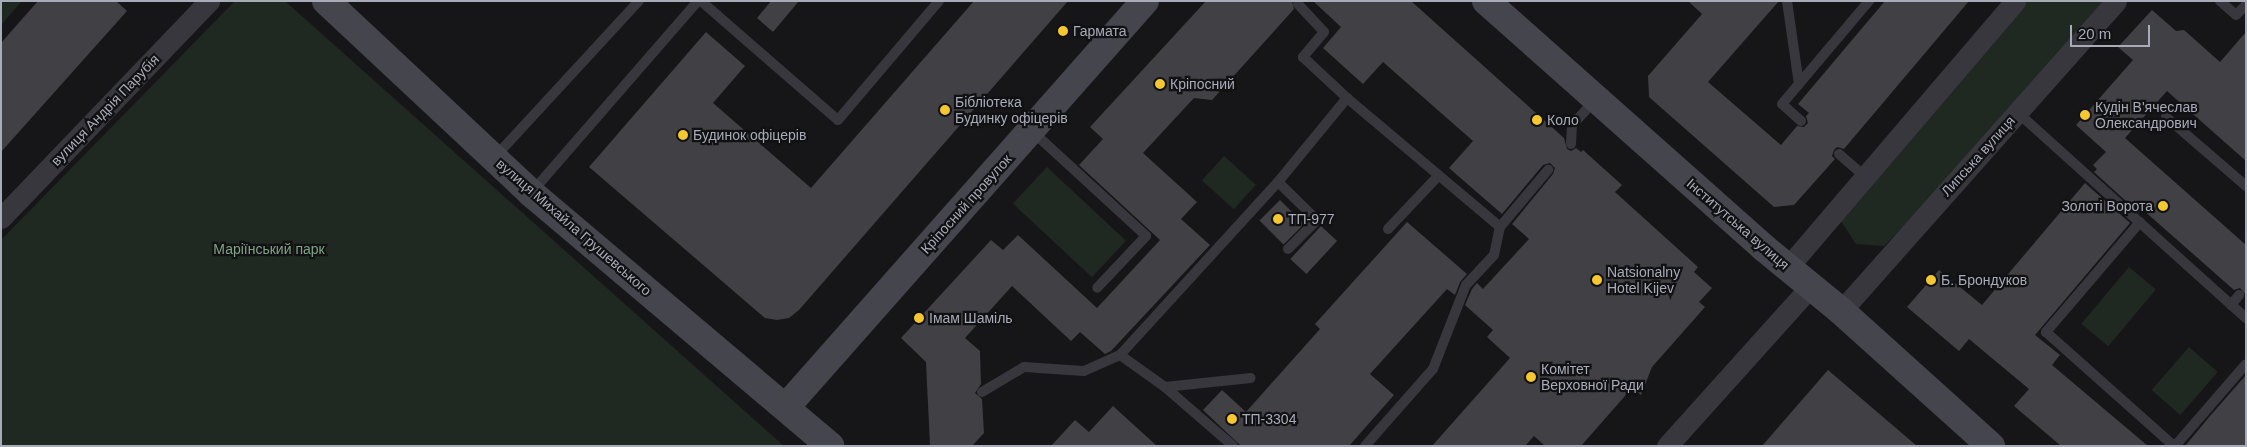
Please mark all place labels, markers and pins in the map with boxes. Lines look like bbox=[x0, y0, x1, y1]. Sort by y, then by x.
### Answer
place label: Гармата bbox=[1073, 23, 1127, 39]
marker: Гармата bbox=[1057, 25, 1069, 37]
place label: Кріпосний bbox=[1170, 76, 1235, 92]
marker: Кріпосний bbox=[1154, 78, 1166, 90]
place label: Бібліотека Будинку офіцерів bbox=[955, 94, 1068, 126]
place label: Кудін В'ячеслав Олександрович bbox=[2095, 99, 2198, 132]
marker: Бібліотека Будинку офіцерів bbox=[939, 104, 951, 116]
marker: Кудін В'ячеслав Олександрович bbox=[2079, 109, 2091, 121]
place label: Коло bbox=[1547, 112, 1579, 128]
marker: Коло bbox=[1531, 114, 1543, 126]
place label: Будинок офіцерів bbox=[693, 127, 806, 143]
marker: Будинок офіцерів bbox=[677, 129, 689, 141]
place label: Золоті Ворота bbox=[2061, 198, 2153, 214]
marker: Золоті Ворота bbox=[2157, 200, 2169, 212]
place label: ТП-977 bbox=[1288, 211, 1335, 227]
marker: ТП-977 bbox=[1272, 213, 1284, 225]
place label: Natsionalny Hotel Kijev bbox=[1607, 264, 1680, 296]
place label: Б. Брондуков bbox=[1941, 272, 2027, 288]
marker: Natsionalny Hotel Kijev bbox=[1591, 274, 1603, 286]
marker: Б. Брондуков bbox=[1925, 274, 1937, 286]
place label: Імам Шаміль bbox=[929, 310, 1013, 326]
marker: Імам Шаміль bbox=[913, 312, 925, 324]
place label: Комітет Верховної Ради bbox=[1541, 361, 1644, 394]
marker: Комітет Верховної Ради bbox=[1525, 371, 1537, 383]
place label: ТП-3304 bbox=[1242, 411, 1296, 427]
marker: ТП-3304 bbox=[1226, 413, 1238, 425]

